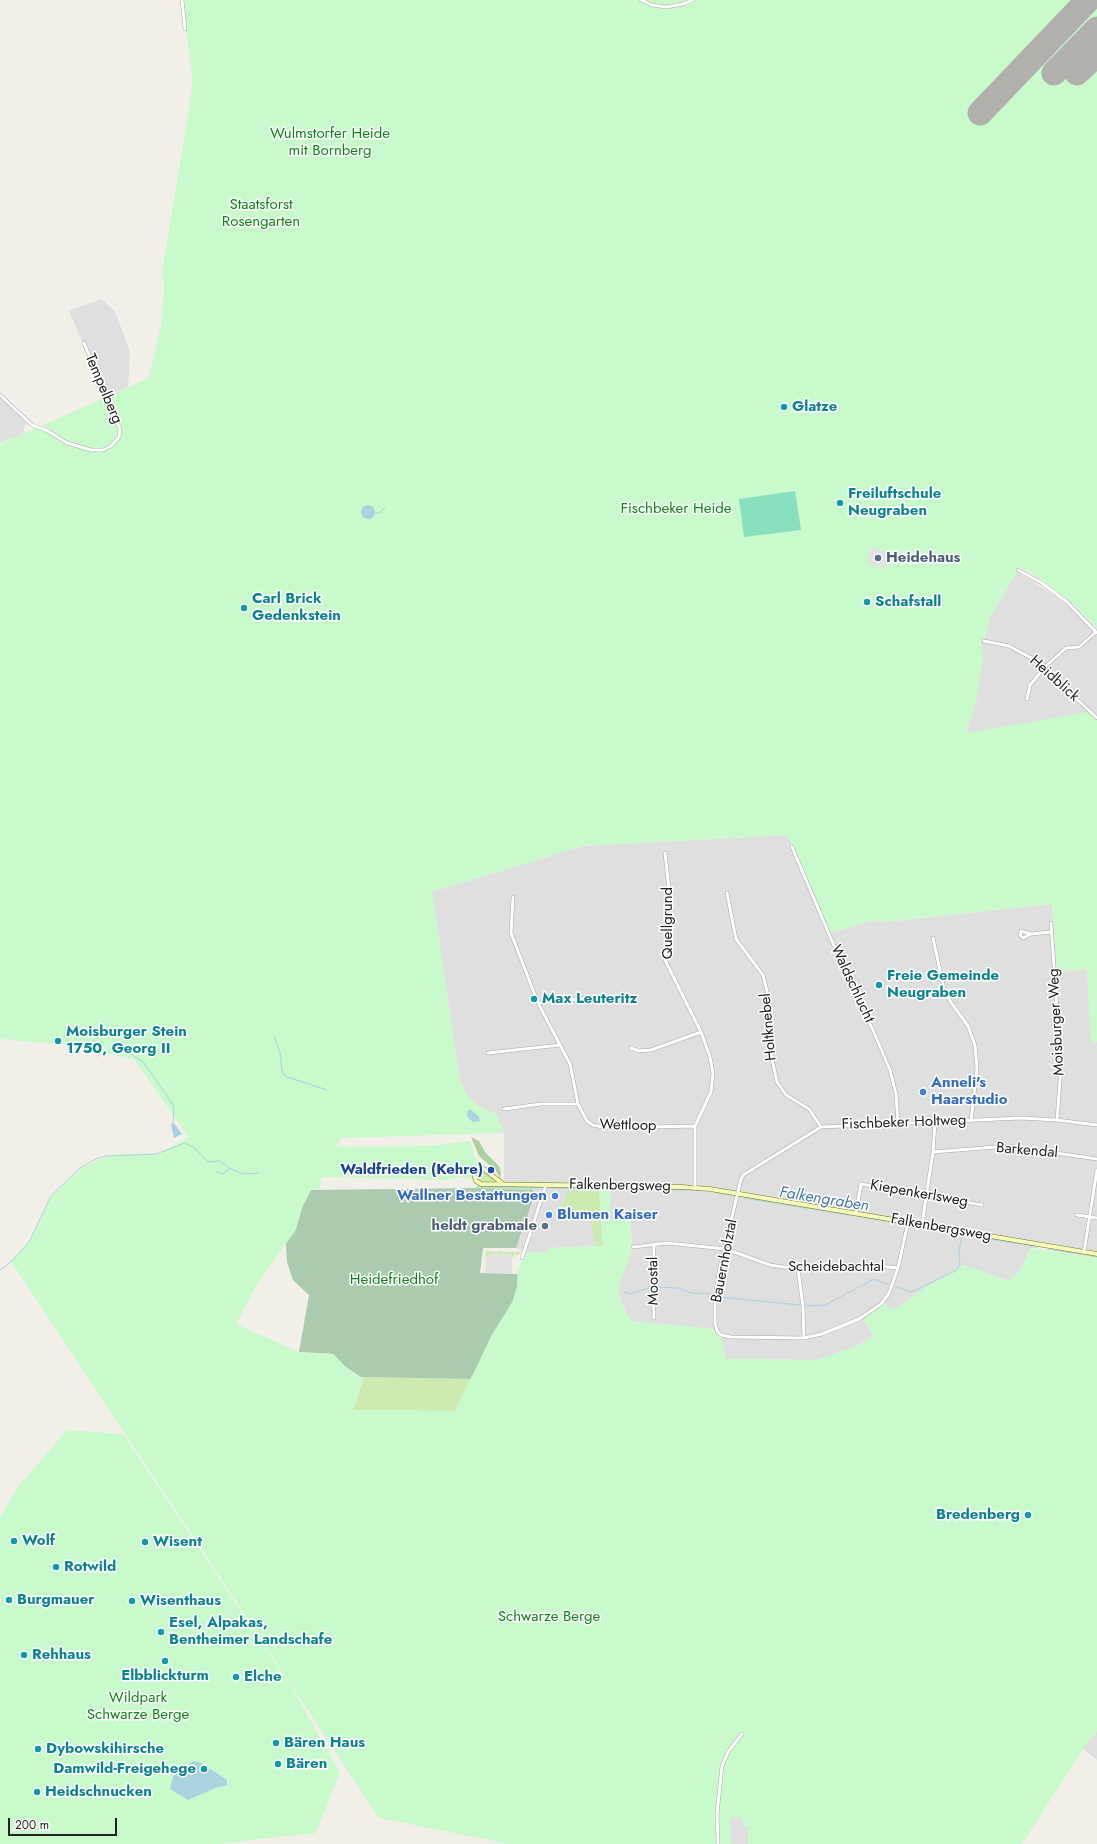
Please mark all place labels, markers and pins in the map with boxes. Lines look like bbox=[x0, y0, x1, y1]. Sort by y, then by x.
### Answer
place label: Glatze bbox=[792, 398, 837, 416]
marker: Glatze bbox=[779, 402, 789, 412]
place label: Freiluftschule Neugraben bbox=[848, 485, 941, 520]
marker: Freiluftschule Neugraben bbox=[835, 498, 845, 508]
place label: Heidehaus bbox=[886, 549, 960, 567]
marker: Heidehaus bbox=[873, 553, 883, 563]
place label: Carl Brick Gedenkstein bbox=[252, 590, 341, 625]
place label: Schafstall bbox=[875, 593, 941, 611]
marker: Schafstall bbox=[862, 597, 872, 607]
marker: Carl Brick Gedenkstein bbox=[239, 603, 249, 613]
place label: Freie Gemeinde Neugraben bbox=[887, 967, 999, 1002]
marker: Freie Gemeinde Neugraben bbox=[874, 980, 884, 990]
place label: Max Leuteritz bbox=[542, 990, 637, 1008]
marker: Max Leuteritz bbox=[529, 994, 539, 1004]
place label: Moisburger Stein 1750, Georg II bbox=[66, 1023, 187, 1058]
marker: Moisburger Stein 1750, Georg II bbox=[53, 1036, 63, 1046]
place label: Anneli's Haarstudio bbox=[931, 1074, 1008, 1109]
marker: Anneli's Haarstudio bbox=[918, 1087, 928, 1097]
place label: Waldfrieden (Kehre) bbox=[340, 1161, 483, 1179]
marker: Waldfrieden (Kehre) bbox=[486, 1165, 496, 1175]
place label: Wallner Bestattungen bbox=[397, 1187, 547, 1205]
marker: Wallner Bestattungen bbox=[550, 1191, 560, 1201]
place label: Blumen Kaiser bbox=[557, 1206, 658, 1224]
marker: Blumen Kaiser bbox=[544, 1210, 554, 1220]
place label: heldt grabmale bbox=[432, 1217, 537, 1235]
marker: heldt grabmale bbox=[540, 1221, 550, 1231]
place label: Bredenberg bbox=[936, 1506, 1020, 1524]
marker: Bredenberg bbox=[1023, 1510, 1033, 1520]
place label: Wolf bbox=[22, 1532, 55, 1550]
place label: Wisent bbox=[153, 1533, 202, 1551]
marker: Wolf bbox=[9, 1536, 19, 1546]
marker: Wisent bbox=[140, 1537, 150, 1547]
place label: Rotwild bbox=[64, 1558, 116, 1576]
marker: Rotwild bbox=[51, 1562, 61, 1572]
place label: Burgmauer bbox=[17, 1591, 94, 1609]
place label: Wisenthaus bbox=[140, 1592, 221, 1610]
marker: Burgmauer bbox=[4, 1595, 14, 1605]
marker: Wisenthaus bbox=[127, 1596, 137, 1606]
place label: Esel, Alpakas, Bentheimer Landschafe bbox=[169, 1614, 332, 1649]
marker: Esel, Alpakas, Bentheimer Landschafe bbox=[156, 1627, 166, 1637]
place label: Rehhaus bbox=[32, 1646, 91, 1664]
marker: Rehhaus bbox=[19, 1650, 29, 1660]
marker: Elbblickturm bbox=[160, 1656, 170, 1666]
place label: Elbblickturm bbox=[121, 1667, 209, 1685]
place label: Elche bbox=[244, 1668, 282, 1686]
marker: Elche bbox=[231, 1672, 241, 1682]
place label: Bären Haus bbox=[284, 1734, 365, 1752]
marker: Bären Haus bbox=[271, 1738, 281, 1748]
place label: Dybowskihirsche bbox=[46, 1740, 164, 1758]
marker: Dybowskihirsche bbox=[33, 1744, 43, 1754]
place label: Bären bbox=[286, 1755, 327, 1773]
marker: Bären bbox=[273, 1759, 283, 1769]
place label: Damwild-Freigehege bbox=[53, 1760, 196, 1778]
marker: Damwild-Freigehege bbox=[199, 1764, 209, 1774]
place label: Heidschnucken bbox=[45, 1783, 152, 1801]
marker: Heidschnucken bbox=[32, 1787, 42, 1797]

